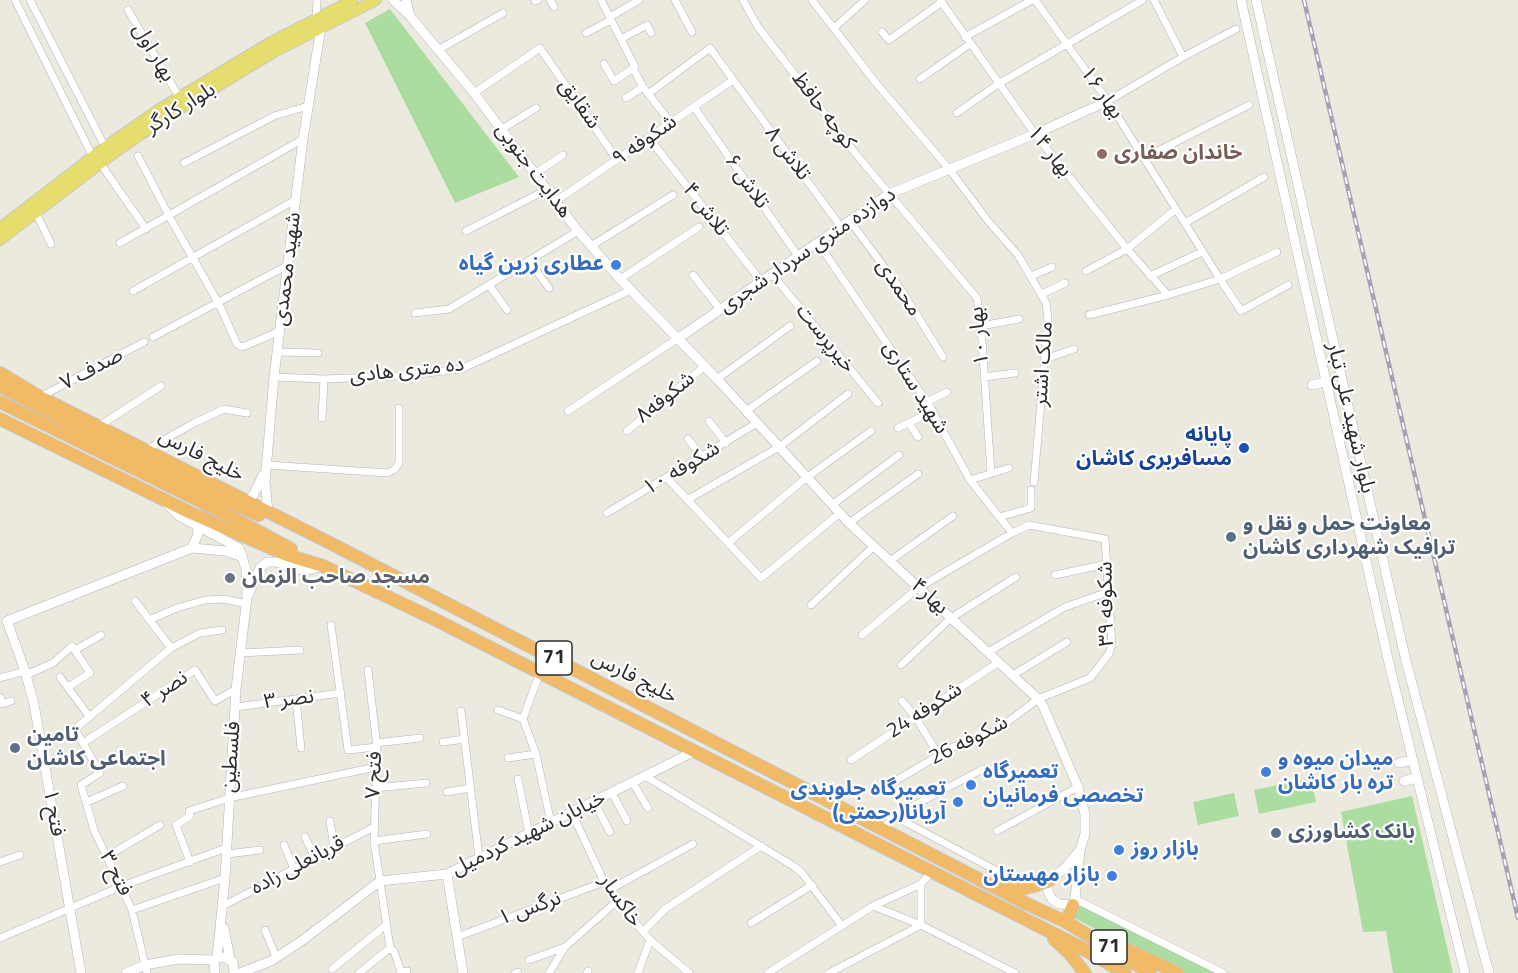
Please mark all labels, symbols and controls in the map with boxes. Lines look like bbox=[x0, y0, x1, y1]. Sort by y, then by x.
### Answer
street label: بهار اول bbox=[126, 19, 180, 87]
street label: بهار ۱۶ bbox=[1074, 62, 1128, 124]
street label: کوچه حافظ bbox=[786, 67, 860, 155]
street label: شقایق bbox=[553, 74, 605, 134]
street label: بلوار کارگر bbox=[141, 78, 221, 140]
street label: شکوفه ۹ bbox=[608, 110, 682, 172]
street label: هدایت جنوبی bbox=[489, 118, 577, 224]
street label: بهار ۱۴ bbox=[1021, 121, 1077, 183]
street label: تلاش ۸ bbox=[759, 122, 815, 186]
place label: خاندان صفاری bbox=[1114, 141, 1243, 167]
marker: خاندان صفاری bbox=[1095, 147, 1109, 161]
street label: تلاش ۶ bbox=[718, 150, 774, 214]
street label: تلاش ۴ bbox=[676, 178, 734, 242]
street label: دوازده متری سردار شجری bbox=[715, 182, 901, 320]
street label: شهید محمدی bbox=[269, 211, 307, 327]
place label: عطاری زرین گیاه bbox=[459, 252, 604, 278]
street label: محمدی bbox=[870, 255, 926, 321]
marker: عطاری زرین گیاه bbox=[609, 258, 623, 272]
street label: خیرپرست bbox=[790, 299, 860, 379]
street label: بهار ۱۰ bbox=[964, 305, 996, 367]
street label: مالک اشتر bbox=[1028, 321, 1060, 407]
street label: شهید ستاری bbox=[877, 337, 953, 439]
street label: بلوار شهید علی تبار bbox=[1320, 340, 1380, 496]
street label: صدف ۷ bbox=[56, 343, 128, 397]
street label: ده متری هادی bbox=[348, 352, 466, 390]
street label: شکوفه۸ bbox=[631, 367, 701, 429]
place label: پایانه مسافربری کاشان bbox=[1076, 423, 1232, 473]
street label: خلیج فارس bbox=[154, 424, 248, 488]
street label: شکوفه ۱۰ bbox=[639, 436, 725, 502]
marker: پایانه مسافربری کاشان bbox=[1237, 441, 1251, 455]
place label: معاونت حمل و نقل و ترافیک شهرداری کاشان bbox=[1243, 512, 1455, 562]
marker: معاونت حمل و نقل و ترافیک شهرداری کاشان bbox=[1224, 530, 1238, 544]
street label: شکوفه ۳۹ bbox=[1094, 561, 1120, 647]
place label: مسجد صاحب الزمان bbox=[242, 565, 430, 591]
marker: مسجد صاحب الزمان bbox=[223, 571, 237, 585]
street label: بهار۴ bbox=[905, 574, 953, 620]
road number: 71 bbox=[536, 641, 572, 675]
street label: خلیج فارس bbox=[587, 646, 681, 710]
street label: نصر ۴ bbox=[137, 666, 193, 714]
street label: شکوفه 24 bbox=[883, 677, 967, 745]
street label: نصر ۳ bbox=[262, 684, 316, 716]
street label: شکوفه 26 bbox=[926, 711, 1012, 771]
street label: فلسطین bbox=[217, 720, 247, 794]
place label: تامین اجتماعی کاشان bbox=[27, 723, 166, 773]
marker: تامین اجتماعی کاشان bbox=[8, 741, 22, 755]
place label: میدان میوه و تره بار کاشان bbox=[1278, 747, 1394, 797]
street label: فتح ۷ bbox=[362, 751, 388, 799]
place label: تعمیرگاه تخصصی فرمانیان bbox=[983, 760, 1143, 810]
marker: میدان میوه و تره بار کاشان bbox=[1259, 765, 1273, 779]
place label: تعمیرگاه جلوبندی آریانا(رحمتی) bbox=[790, 777, 946, 827]
marker: تعمیرگاه تخصصی فرمانیان bbox=[964, 778, 978, 792]
street label: خیابان شهید کردمیل bbox=[448, 786, 610, 882]
street label: فتح ۱ bbox=[36, 787, 70, 839]
marker: تعمیرگاه جلوبندی آریانا(رحمتی) bbox=[951, 795, 965, 809]
place label: بانک کشاورزی bbox=[1288, 820, 1415, 846]
marker: بانک کشاورزی bbox=[1269, 826, 1283, 840]
street label: قربانعلی زاده bbox=[247, 831, 349, 901]
place label: بازار روز bbox=[1131, 837, 1199, 863]
marker: بازار روز bbox=[1112, 843, 1126, 857]
street label: فتح ۳ bbox=[93, 847, 137, 901]
place label: بازار مهستان bbox=[983, 863, 1100, 889]
marker: بازار مهستان bbox=[1105, 869, 1119, 883]
street label: خاکسار bbox=[593, 870, 647, 932]
street label: نرگس ۱ bbox=[495, 886, 565, 932]
road number: 71 bbox=[1091, 930, 1127, 964]

